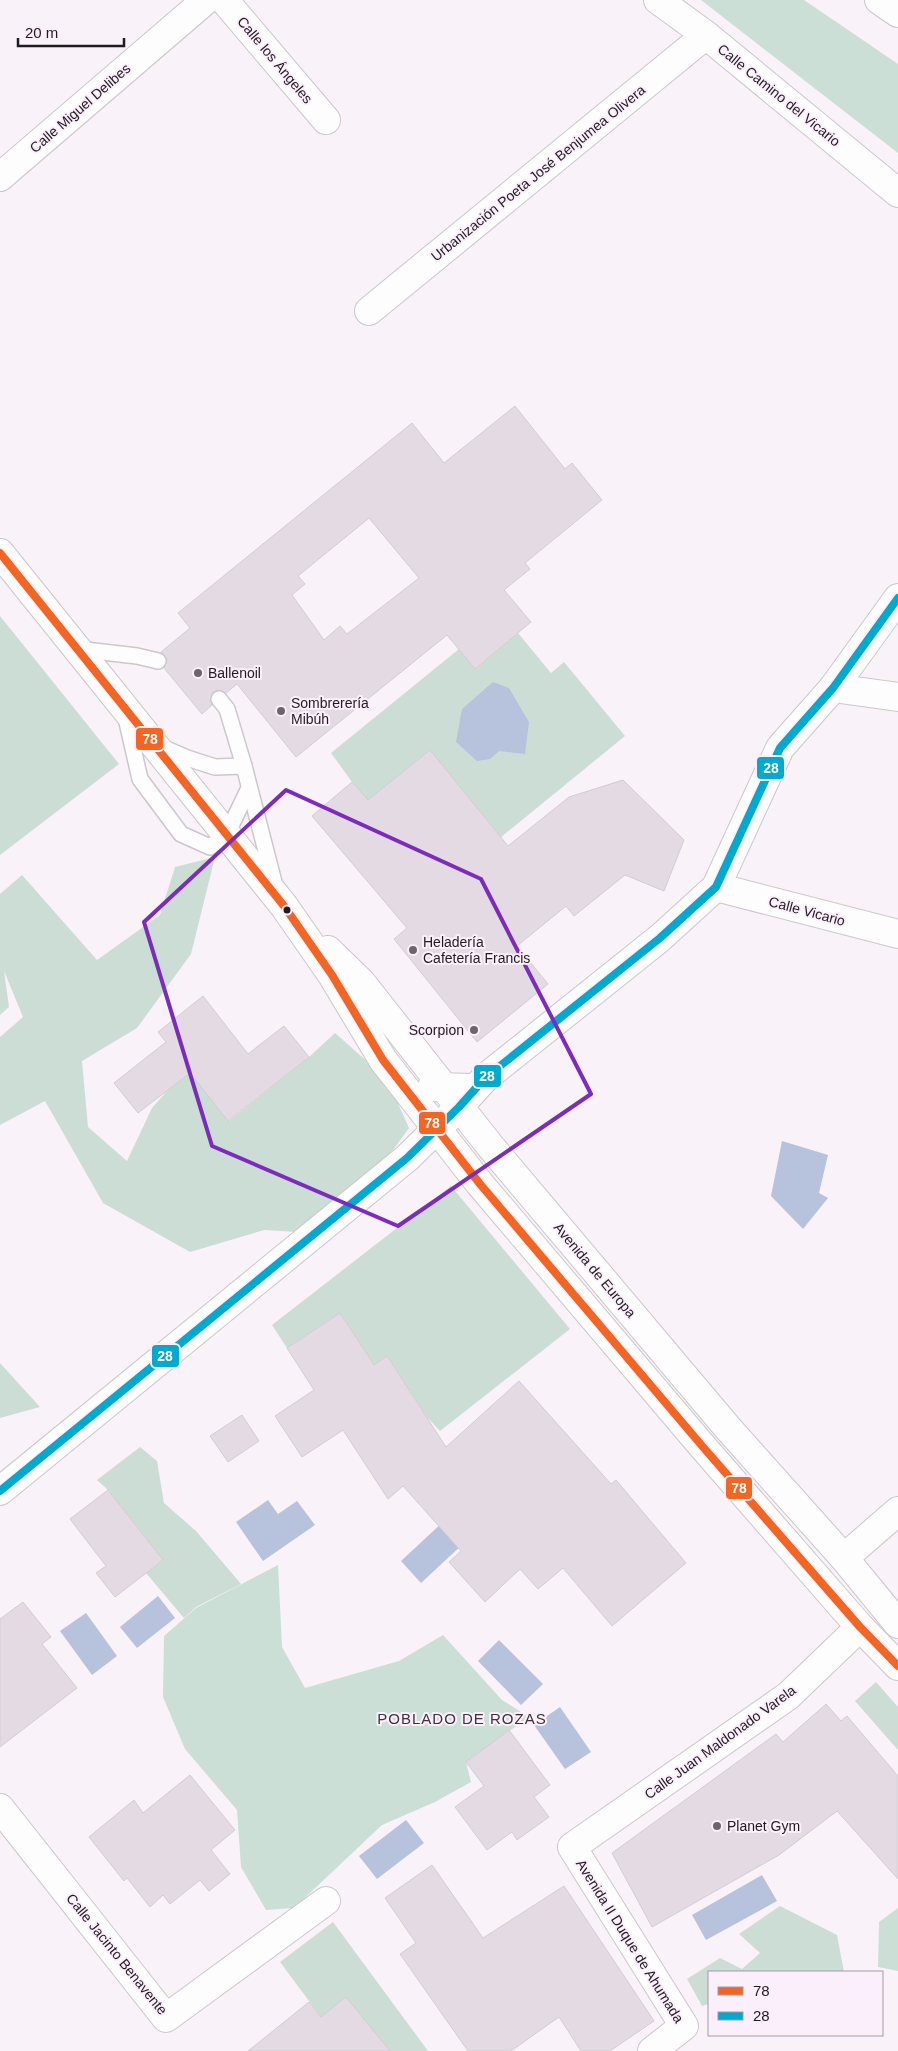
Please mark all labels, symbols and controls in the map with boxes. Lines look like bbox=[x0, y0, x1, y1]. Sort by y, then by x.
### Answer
street label: Calle los Ángeles bbox=[234, 13, 316, 107]
scale bar bbox=[18, 15, 124, 47]
text: 20 m bbox=[25, 24, 58, 41]
street label: Calle Camino del Vicario bbox=[714, 41, 844, 150]
street label: Calle Miguel Delibes bbox=[27, 60, 133, 156]
street label: Urbanización Poeta José Benjumea Olivera bbox=[428, 81, 648, 264]
place label: Ballenoil bbox=[208, 665, 261, 681]
marker: Ballenoil bbox=[192, 667, 204, 679]
place label: Sombrerería Mibúh bbox=[291, 695, 369, 727]
marker: Sombrerería Mibúh bbox=[275, 705, 287, 717]
line badge: 78 bbox=[135, 727, 164, 751]
text: 78 bbox=[142, 731, 158, 747]
line badge: 28 bbox=[756, 756, 785, 780]
text: 28 bbox=[763, 760, 779, 776]
street label: Calle Vicario bbox=[767, 893, 847, 929]
unlabelled marker bbox=[282, 905, 292, 915]
place label: Heladería Cafetería Francis bbox=[423, 934, 530, 966]
marker: Heladería Cafetería Francis bbox=[407, 944, 419, 956]
place label: Scorpion bbox=[409, 1022, 464, 1038]
marker: Scorpion bbox=[468, 1024, 480, 1036]
line badge: 28 bbox=[473, 1064, 502, 1088]
text: 28 bbox=[479, 1068, 495, 1084]
line badge: 78 bbox=[418, 1111, 446, 1135]
text: 78 bbox=[424, 1115, 440, 1131]
street label: Avenida de Europa bbox=[551, 1219, 639, 1321]
line badge: 28 bbox=[151, 1344, 180, 1368]
text: 28 bbox=[157, 1348, 173, 1364]
line badge: 78 bbox=[725, 1476, 753, 1500]
text: 78 bbox=[731, 1480, 747, 1496]
street label: Calle Juan Maldonado Varela bbox=[641, 1682, 799, 1802]
district label: POBLADO DE ROZAS bbox=[377, 1710, 547, 1727]
place label: Planet Gym bbox=[727, 1818, 800, 1834]
marker: Planet Gym bbox=[711, 1820, 723, 1832]
street label: Avenida II Duque de Ahumada bbox=[573, 1856, 687, 2026]
street label: Calle Jacinto Benavente bbox=[63, 1890, 171, 2018]
legend bbox=[708, 1971, 883, 2036]
text: 78 bbox=[753, 1982, 770, 1999]
text: 28 bbox=[753, 2007, 770, 2024]

